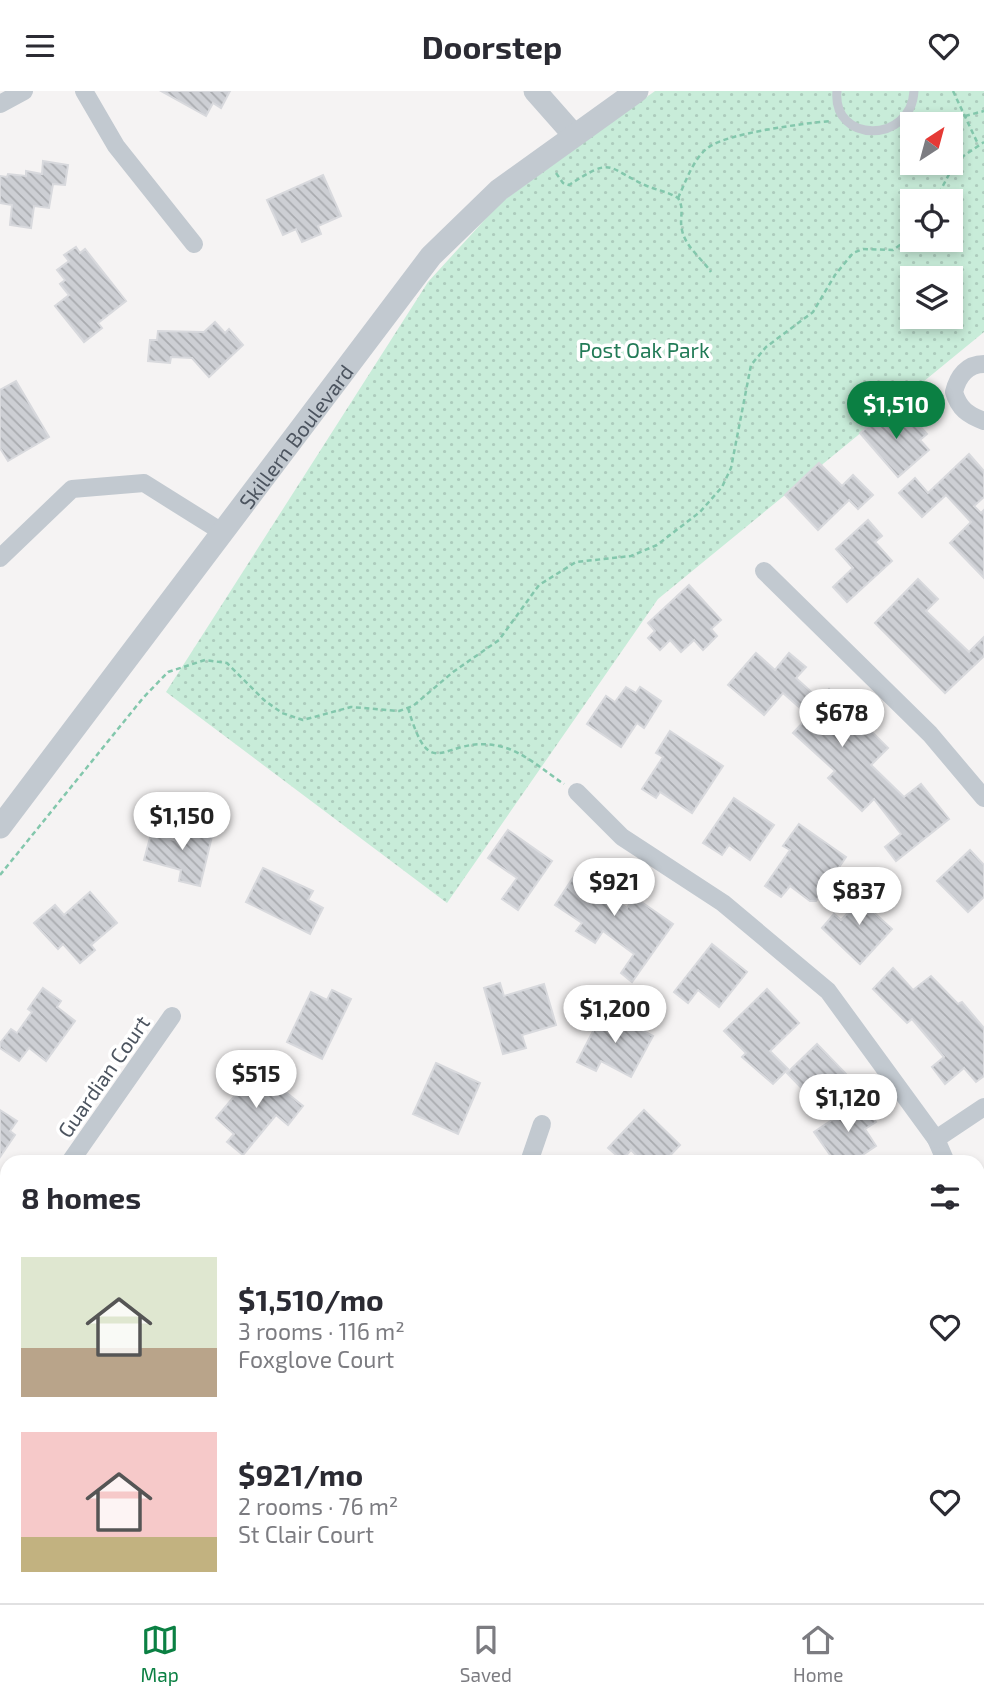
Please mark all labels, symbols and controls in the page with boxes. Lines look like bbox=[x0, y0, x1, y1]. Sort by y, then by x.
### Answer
icon: menu bbox=[21, 27, 59, 65]
text: Doorstep bbox=[422, 27, 562, 65]
icon: heart bbox=[925, 27, 963, 65]
north arrow bbox=[900, 112, 962, 175]
map controls bbox=[900, 112, 963, 329]
button: locate bbox=[900, 189, 963, 252]
button: layers bbox=[900, 266, 963, 329]
park label: Post Oak Park bbox=[578, 337, 710, 362]
street label: Skillern Boulevard bbox=[233, 359, 358, 513]
pin: $1,510 bbox=[839, 381, 953, 441]
text: $1,510 bbox=[863, 390, 929, 418]
pin: $678 bbox=[801, 689, 883, 749]
text: $678 bbox=[815, 698, 869, 726]
pin: $1,150 bbox=[125, 793, 239, 852]
text: $1,150 bbox=[150, 801, 215, 829]
pin: $921 bbox=[573, 859, 655, 918]
text: $921 bbox=[589, 867, 639, 895]
pin: $837 bbox=[818, 867, 900, 927]
text: $837 bbox=[833, 876, 885, 904]
pin: $1,200 bbox=[558, 985, 672, 1045]
text: $1,200 bbox=[579, 994, 651, 1022]
street label: Guardian Court bbox=[52, 1010, 154, 1142]
pin: $515 bbox=[215, 1051, 297, 1110]
text: $515 bbox=[232, 1059, 280, 1087]
pin: $1,120 bbox=[791, 1075, 905, 1134]
text: $1,120 bbox=[815, 1083, 881, 1111]
icon: filters bbox=[926, 1178, 964, 1216]
text: 8 homes bbox=[21, 1179, 141, 1215]
text: $1,510/mo bbox=[238, 1281, 384, 1317]
icon: home bbox=[77, 1285, 161, 1369]
icon: heart bbox=[926, 1308, 964, 1346]
text: 3 rooms · 116 m² bbox=[238, 1317, 405, 1345]
text: Foxglove Court bbox=[238, 1345, 394, 1373]
text: $921/mo bbox=[238, 1456, 363, 1492]
icon: home bbox=[77, 1460, 161, 1544]
icon: heart bbox=[926, 1483, 964, 1521]
text: 2 rooms · 76 m² bbox=[238, 1492, 398, 1520]
text: St Clair Court bbox=[238, 1520, 374, 1548]
tab: Map bbox=[141, 1621, 179, 1686]
tab: Saved bbox=[460, 1621, 512, 1686]
tab: Home bbox=[793, 1621, 843, 1686]

